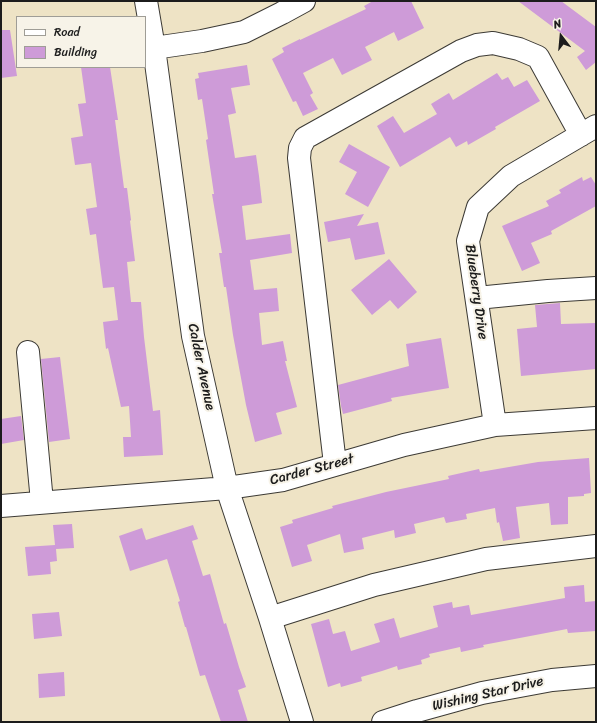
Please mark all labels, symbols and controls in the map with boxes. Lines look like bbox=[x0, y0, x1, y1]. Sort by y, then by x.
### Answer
text: N bbox=[551, 14, 564, 34]
legend bbox=[16, 16, 146, 68]
north arrow bbox=[541, 16, 581, 56]
text: Road bbox=[54, 21, 80, 43]
text: Building bbox=[54, 41, 97, 63]
street label: Blueberry Drive bbox=[461, 243, 491, 341]
street label: Calder Avenue bbox=[184, 322, 218, 412]
street label: Carder Street bbox=[268, 451, 356, 489]
street label: Wishing Star Drive bbox=[431, 673, 545, 715]

